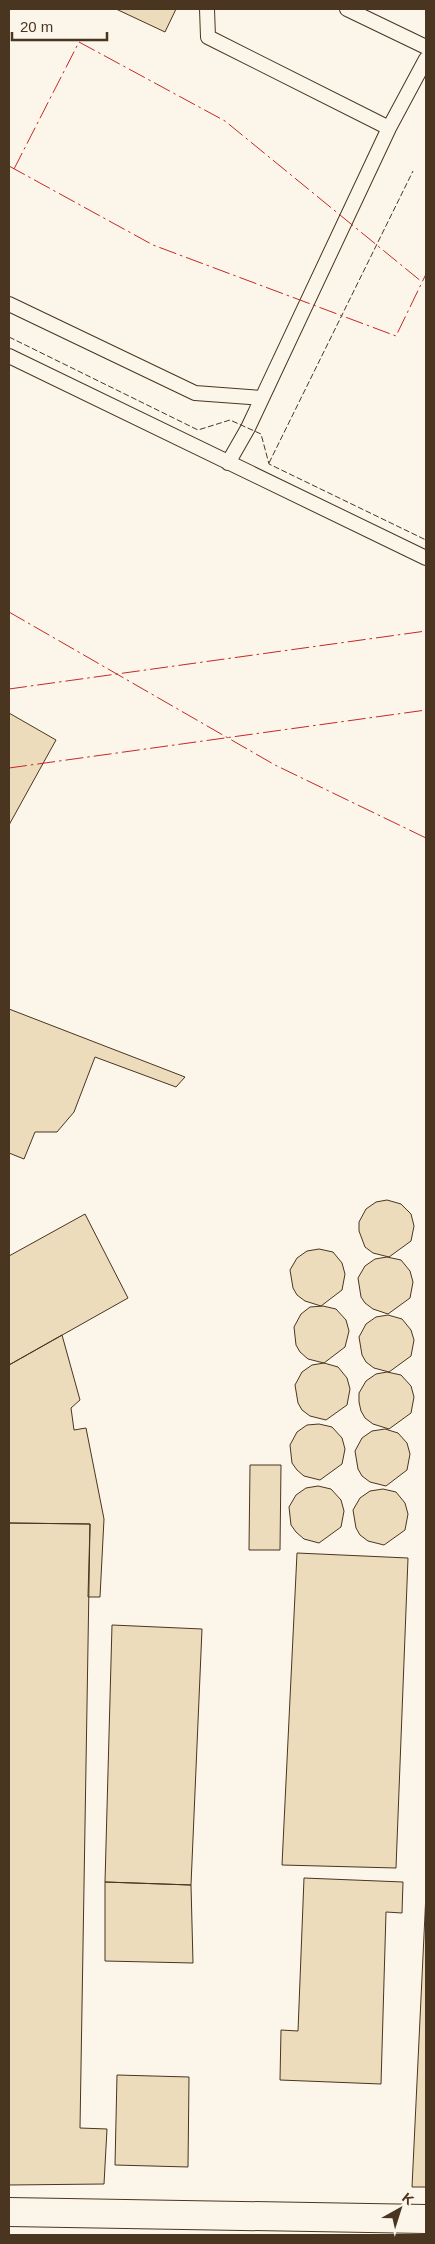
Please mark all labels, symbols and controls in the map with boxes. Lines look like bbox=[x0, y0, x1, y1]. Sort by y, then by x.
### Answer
scale bar bbox=[12, 10, 108, 42]
text: 20 m bbox=[20, 18, 53, 35]
north arrow bbox=[375, 2184, 425, 2234]
text: K bbox=[399, 2189, 417, 2208]

